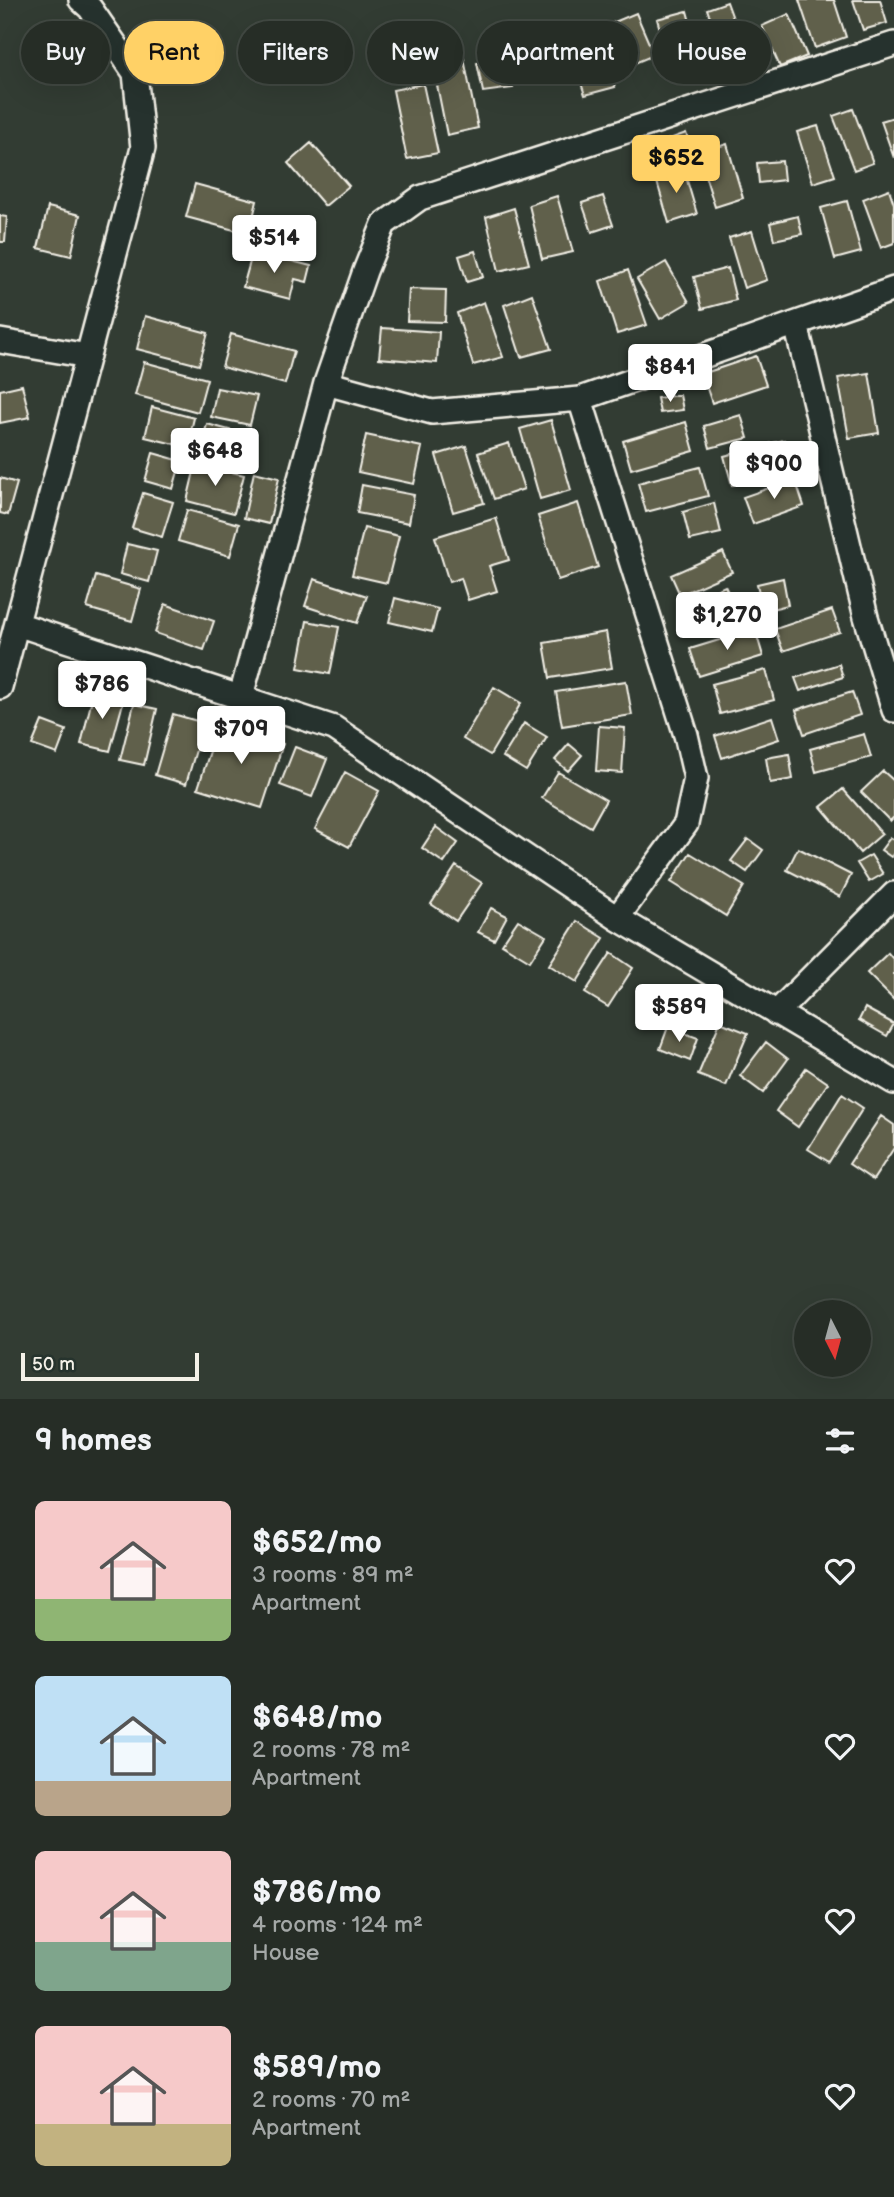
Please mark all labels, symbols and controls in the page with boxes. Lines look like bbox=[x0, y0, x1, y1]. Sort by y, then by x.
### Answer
chip: Buy bbox=[21, 21, 110, 84]
chip: Rent bbox=[124, 21, 224, 84]
chip: Filters bbox=[238, 21, 353, 84]
chip: New bbox=[367, 21, 463, 84]
chip: Apartment bbox=[477, 21, 638, 84]
chip: House bbox=[652, 21, 771, 84]
pin: $652 bbox=[635, 136, 717, 195]
text: $652 bbox=[648, 144, 704, 172]
pin: $514 bbox=[233, 216, 315, 275]
text: $514 bbox=[248, 224, 300, 252]
pin: $841 bbox=[629, 344, 711, 404]
text: $841 bbox=[644, 353, 696, 381]
pin: $648 bbox=[174, 428, 256, 488]
text: $648 bbox=[187, 437, 243, 465]
pin: $900 bbox=[733, 442, 815, 501]
text: $900 bbox=[745, 450, 803, 478]
pin: $1,270 bbox=[670, 592, 784, 652]
text: $1,270 bbox=[692, 601, 762, 629]
pin: $786 bbox=[61, 662, 143, 721]
text: $786 bbox=[74, 670, 130, 698]
pin: $709 bbox=[200, 706, 282, 766]
text: $709 bbox=[213, 715, 269, 743]
pin: $589 bbox=[638, 984, 720, 1044]
text: $589 bbox=[651, 993, 707, 1021]
north arrow bbox=[794, 1300, 872, 1377]
map controls bbox=[794, 1300, 871, 1377]
scale bar bbox=[21, 1350, 200, 1382]
text: 50 m bbox=[32, 1353, 75, 1376]
icon: filters bbox=[821, 1422, 859, 1460]
text: 9 homes bbox=[35, 1423, 152, 1459]
text: $652/mo bbox=[252, 1525, 382, 1561]
icon: home bbox=[91, 1529, 175, 1613]
icon: heart bbox=[821, 1552, 859, 1590]
text: 3 rooms · 89 m² bbox=[252, 1561, 414, 1589]
text: Apartment bbox=[252, 1589, 361, 1617]
text: $648/mo bbox=[252, 1700, 382, 1736]
icon: home bbox=[91, 1704, 175, 1788]
icon: heart bbox=[821, 1727, 859, 1765]
text: 2 rooms · 78 m² bbox=[252, 1736, 410, 1764]
text: Apartment bbox=[252, 1764, 361, 1792]
text: $786/mo bbox=[252, 1875, 381, 1911]
icon: home bbox=[91, 1879, 175, 1963]
icon: heart bbox=[821, 1902, 859, 1940]
text: 4 rooms · 124 m² bbox=[252, 1911, 423, 1939]
text: House bbox=[252, 1939, 319, 1967]
text: $589/mo bbox=[252, 2050, 381, 2086]
icon: home bbox=[91, 2054, 175, 2138]
icon: heart bbox=[821, 2077, 859, 2115]
text: 2 rooms · 70 m² bbox=[252, 2086, 411, 2114]
text: Apartment bbox=[252, 2114, 361, 2142]

